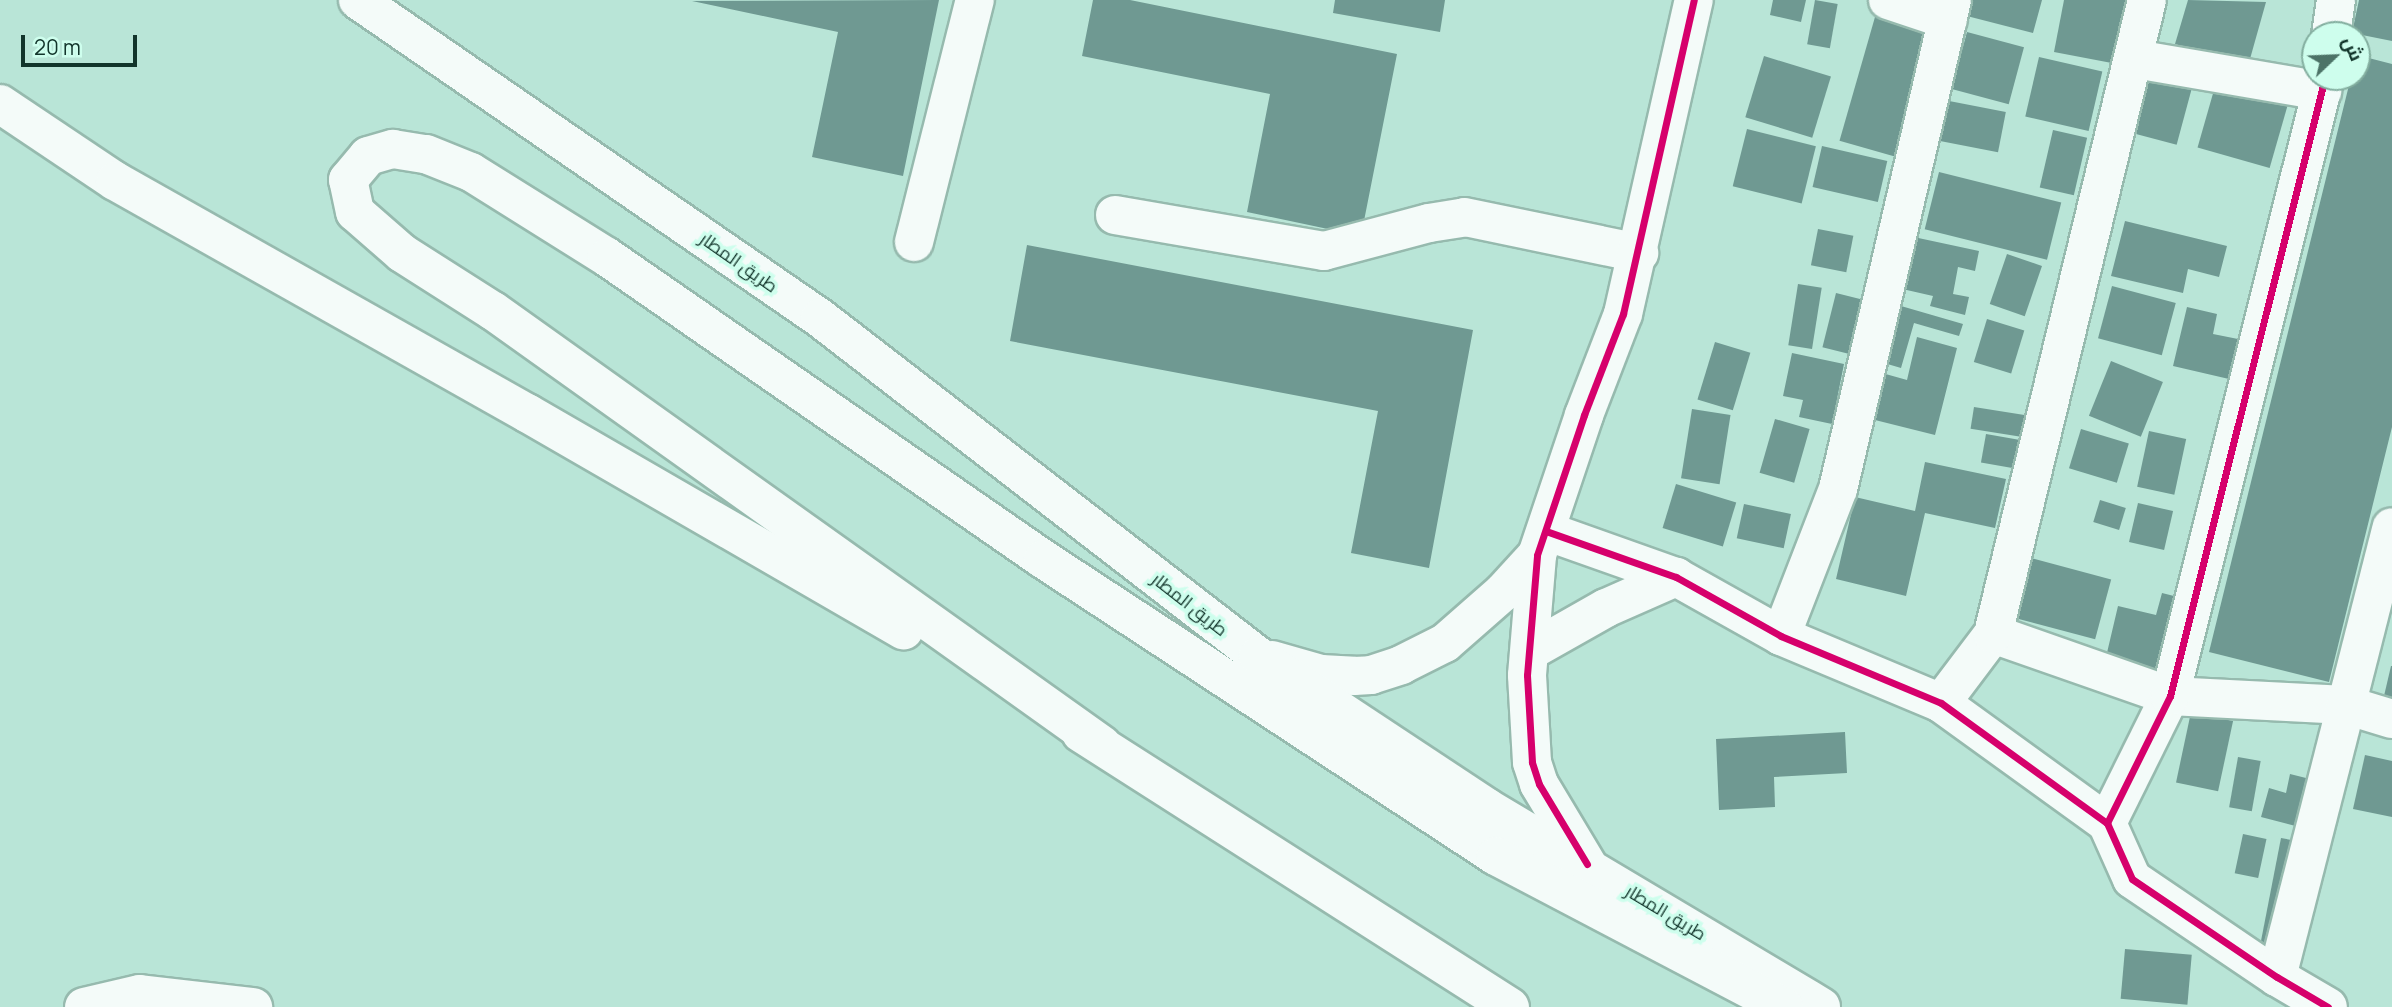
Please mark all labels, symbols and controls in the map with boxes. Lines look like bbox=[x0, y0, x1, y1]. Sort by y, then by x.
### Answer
scale bar bbox=[24, 21, 140, 65]
north arrow bbox=[2301, 21, 2371, 91]
text: ش bbox=[2337, 32, 2370, 65]
text: 20 m bbox=[34, 33, 81, 61]
street label: طريق المطار bbox=[696, 227, 782, 297]
street label: طريق المطار bbox=[1148, 568, 1232, 640]
street label: طريق المطار bbox=[1622, 880, 1710, 944]

